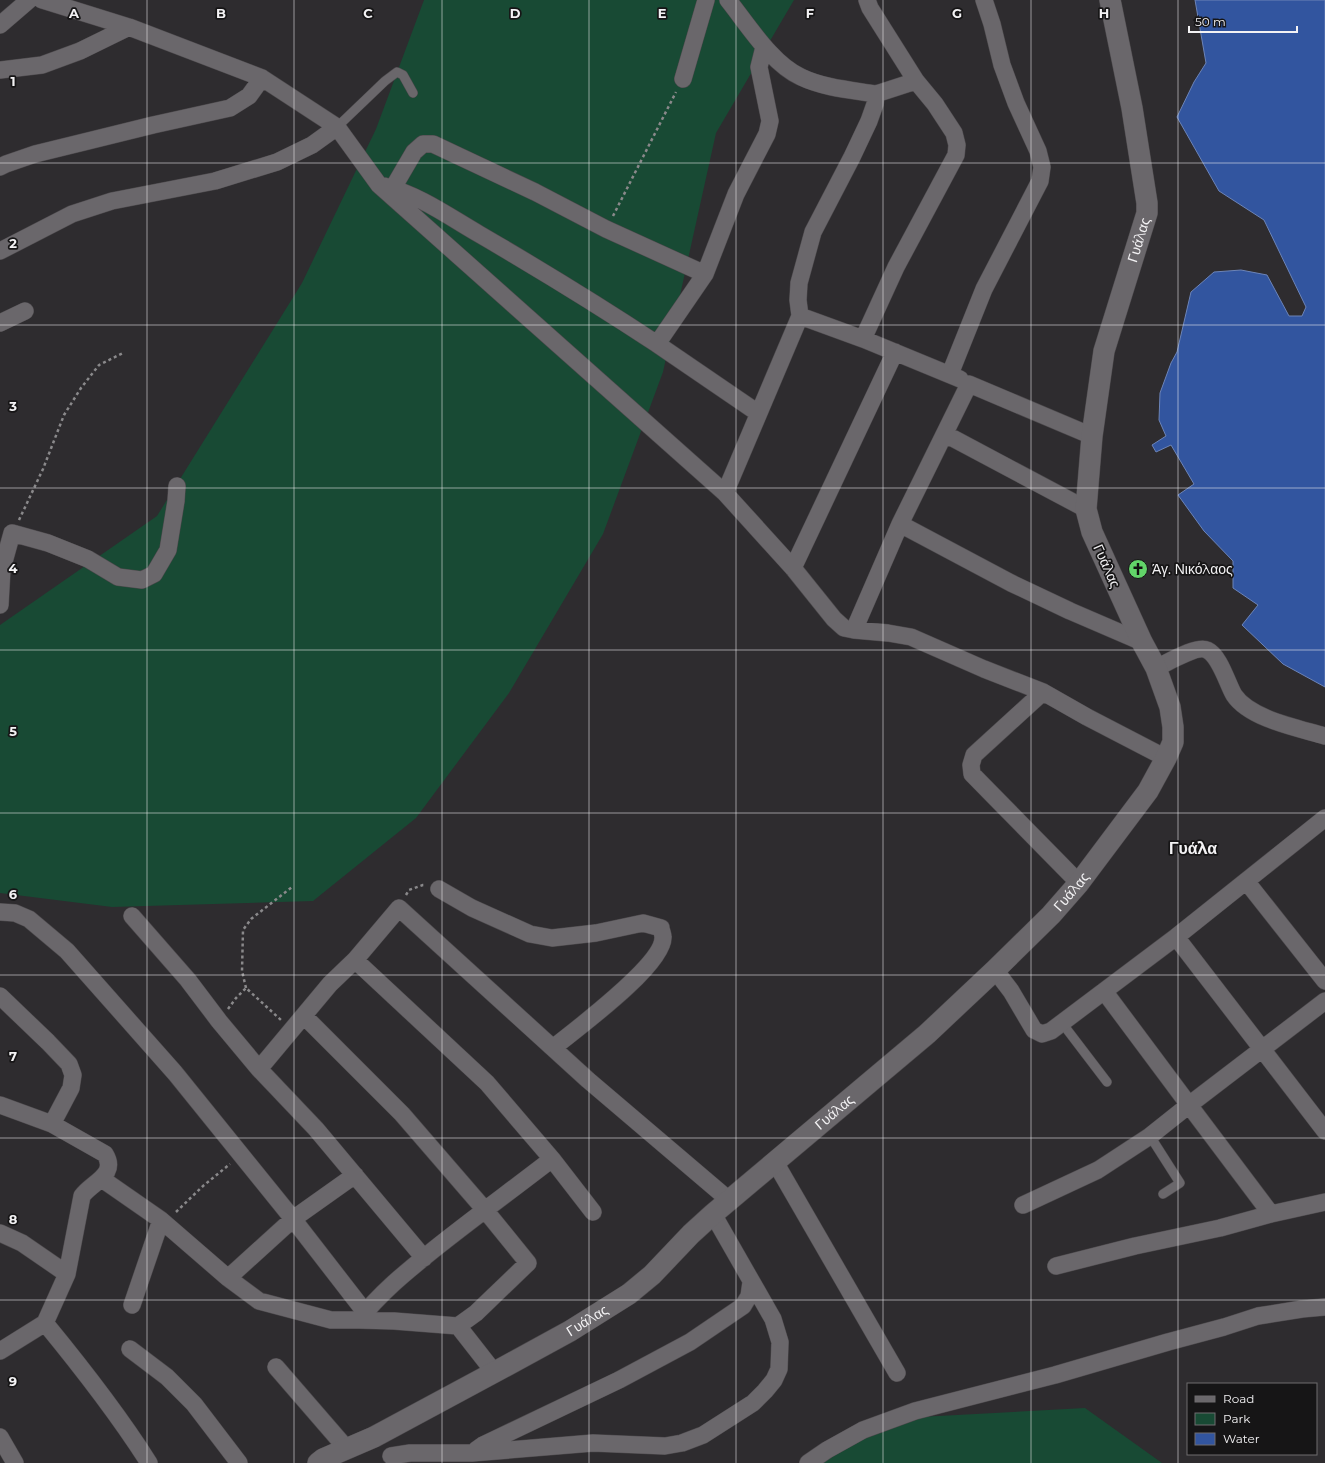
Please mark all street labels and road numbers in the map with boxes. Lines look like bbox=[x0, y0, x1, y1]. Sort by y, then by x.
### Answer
street label: Γυάλας bbox=[1123, 215, 1154, 264]
street label: Γυάλας bbox=[1089, 541, 1125, 591]
street label: Γυάλας bbox=[1049, 868, 1093, 915]
street label: Γυάλας bbox=[811, 1090, 858, 1134]
street label: Γυάλας bbox=[563, 1300, 612, 1340]

